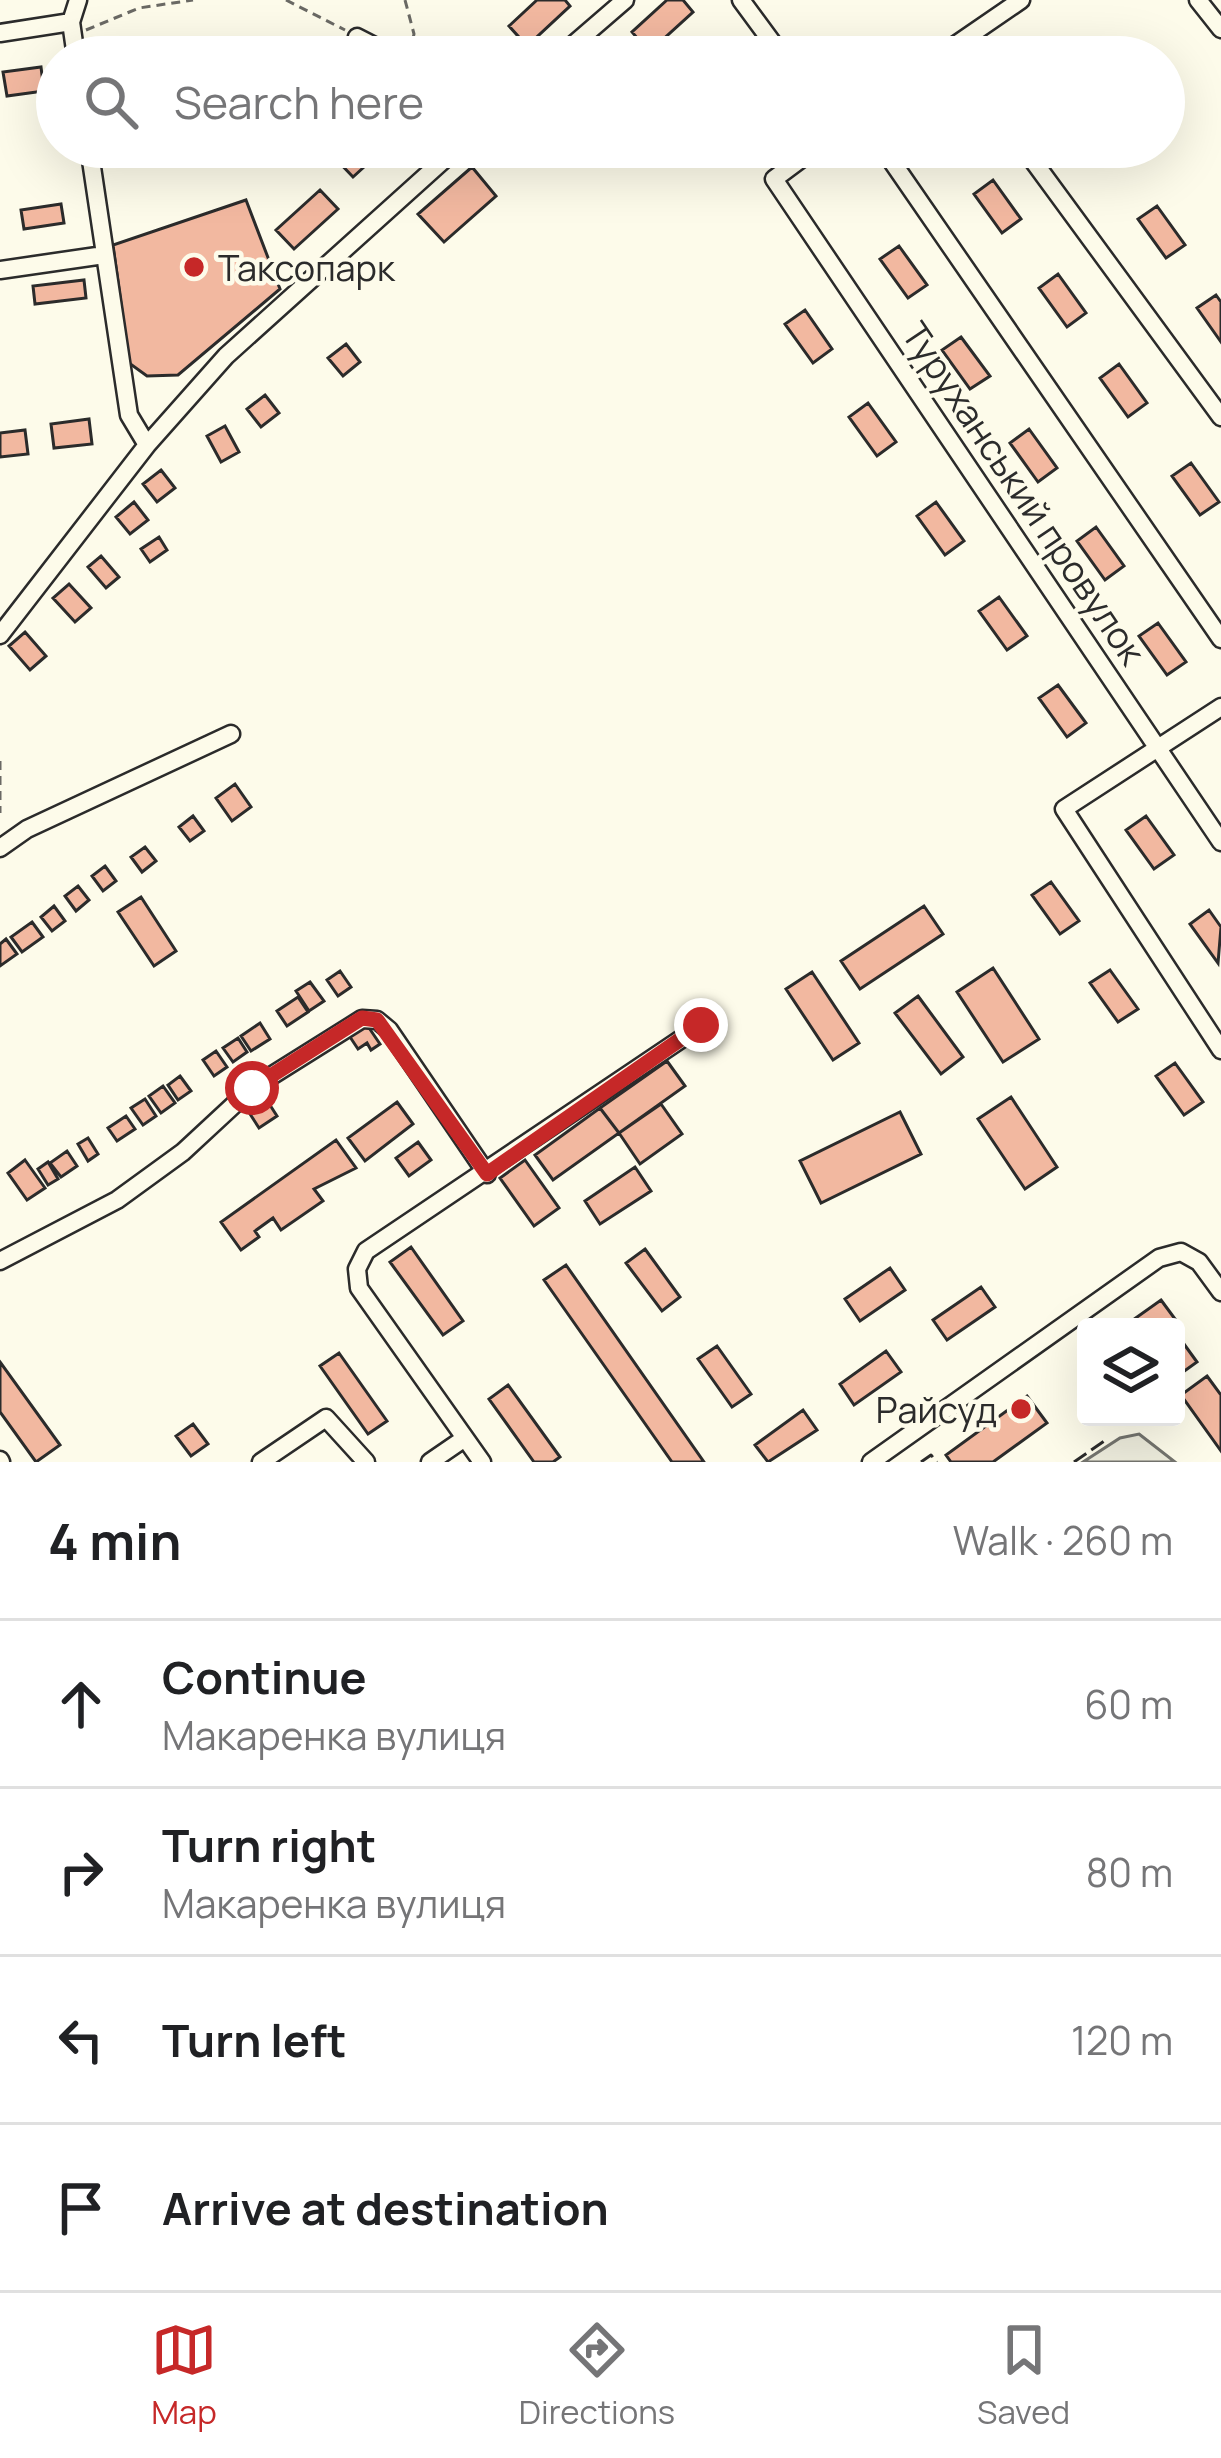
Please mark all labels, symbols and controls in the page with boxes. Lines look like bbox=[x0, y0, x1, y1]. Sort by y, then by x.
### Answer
search box bbox=[36, 36, 1185, 168]
icon: search bbox=[78, 69, 144, 135]
text: Search here bbox=[174, 71, 424, 133]
place label: Таксопарк bbox=[218, 243, 396, 292]
marker: Таксопарк bbox=[181, 254, 207, 280]
street label: Туруханський провулок bbox=[891, 312, 1158, 675]
route end bbox=[674, 998, 728, 1052]
route start bbox=[225, 1061, 279, 1115]
map controls bbox=[1077, 1318, 1185, 1426]
button: layers bbox=[1077, 1318, 1185, 1426]
place label: Райсуд bbox=[876, 1385, 997, 1434]
marker: Райсуд bbox=[1008, 1396, 1034, 1422]
text: 4 min bbox=[48, 1506, 181, 1575]
text: Walk · 260 m bbox=[953, 1513, 1173, 1567]
text: Continue bbox=[162, 1646, 367, 1708]
icon: ahead bbox=[48, 1671, 114, 1737]
text: 60 m bbox=[1084, 1677, 1173, 1731]
text: Макаренка вулиця bbox=[162, 1708, 506, 1762]
text: Turn right bbox=[162, 1814, 376, 1876]
icon: right bbox=[48, 1839, 114, 1905]
text: 80 m bbox=[1086, 1845, 1173, 1899]
text: Макаренка вулиця bbox=[162, 1876, 506, 1930]
icon: left bbox=[48, 2007, 114, 2073]
text: Turn left bbox=[162, 2009, 347, 2071]
text: 120 m bbox=[1071, 2013, 1173, 2067]
icon: arrive bbox=[48, 2175, 114, 2241]
text: Arrive at destination bbox=[162, 2177, 609, 2239]
tab: Map bbox=[151, 2317, 217, 2434]
tab: Directions bbox=[519, 2317, 675, 2434]
tab: Saved bbox=[977, 2317, 1070, 2434]

